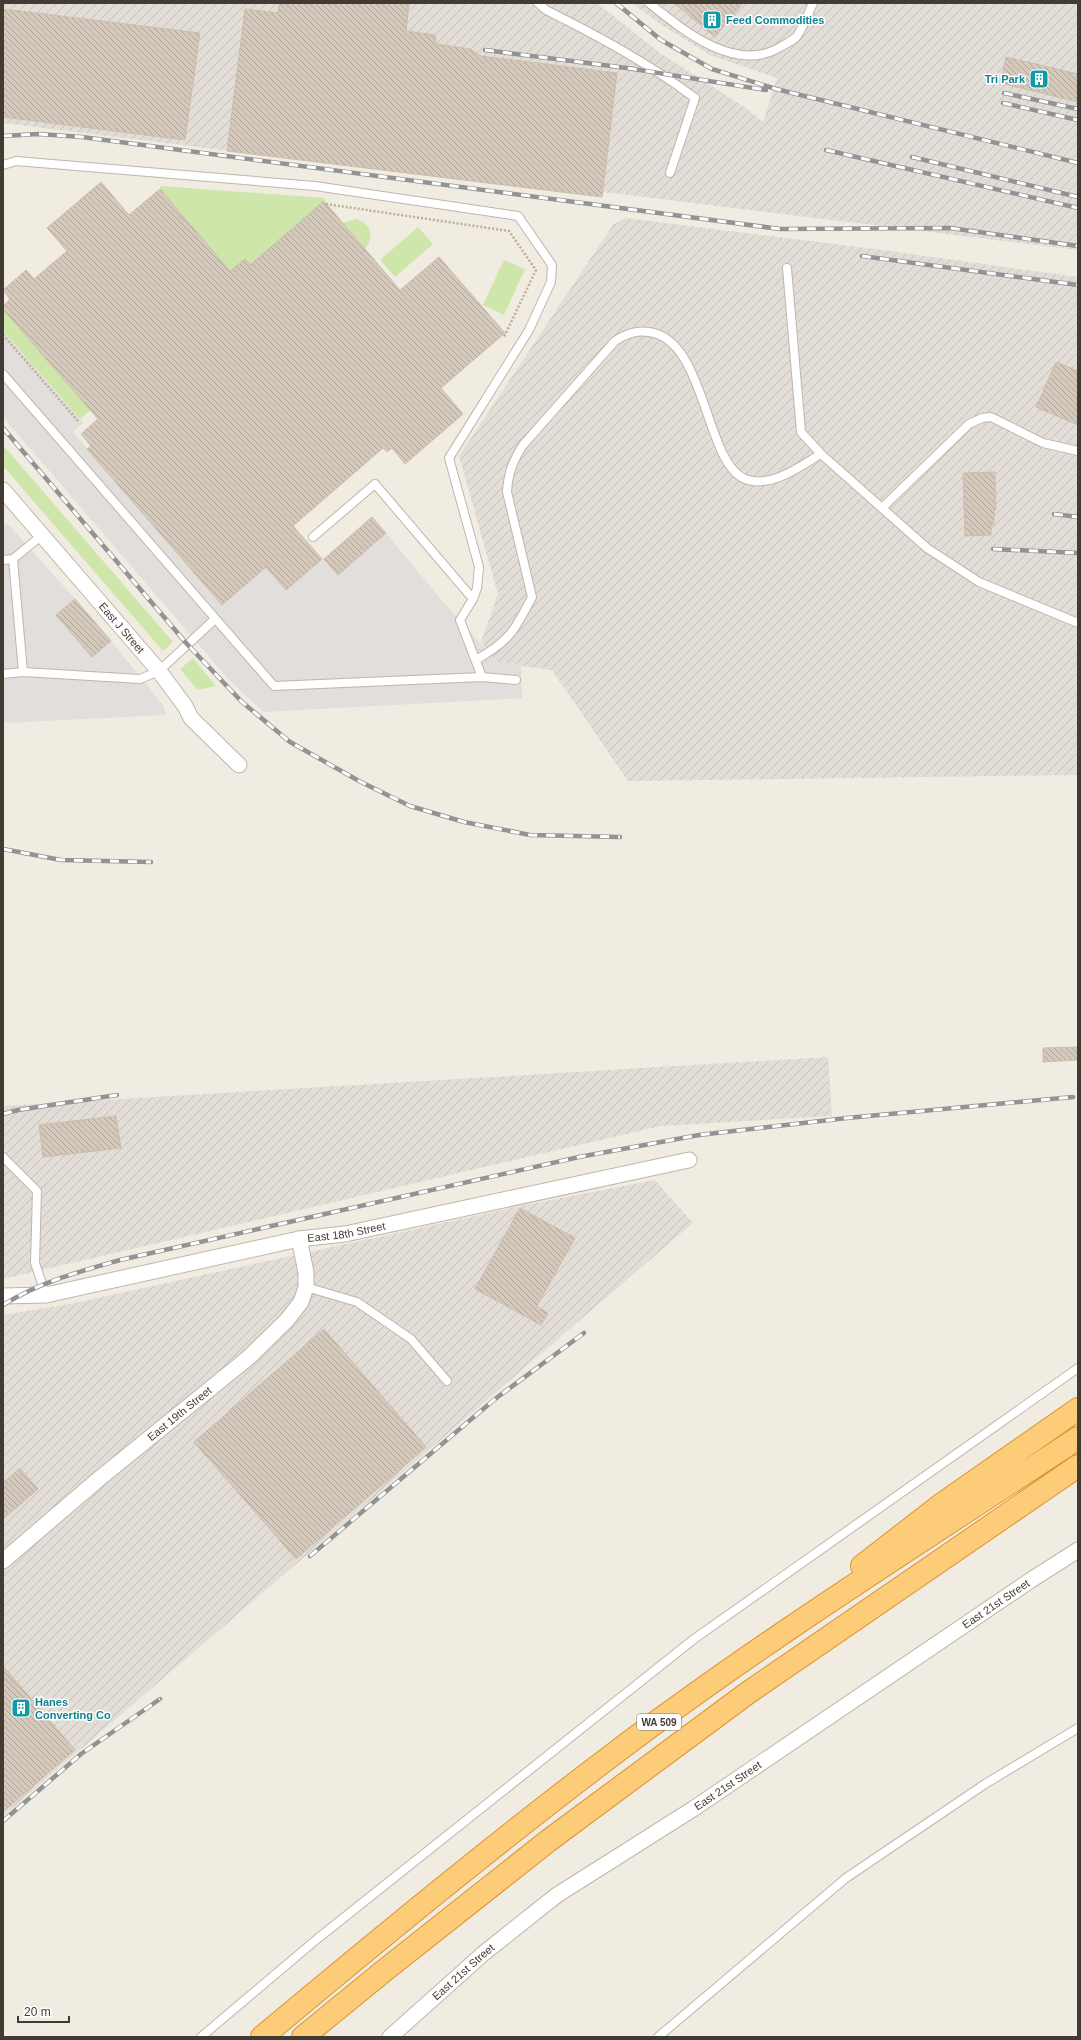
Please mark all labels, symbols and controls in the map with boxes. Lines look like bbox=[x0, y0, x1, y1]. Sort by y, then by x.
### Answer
building icon: Feed Commodities bbox=[701, 9, 723, 31]
place label: Feed Commodities bbox=[726, 14, 824, 26]
building icon: Tri Park bbox=[1028, 68, 1050, 90]
place label: Tri Park bbox=[985, 73, 1026, 85]
street label: East J Street bbox=[97, 600, 147, 656]
street label: East 18th Street bbox=[307, 1219, 386, 1244]
street label: East 19th Street bbox=[145, 1384, 214, 1443]
street label: East 21st Street bbox=[960, 1577, 1032, 1631]
place label: Hanes Converting Co bbox=[35, 1696, 111, 1721]
building icon: Hanes Converting Co bbox=[10, 1697, 32, 1719]
road number: WA 509 bbox=[637, 1714, 681, 1730]
street label: East 21st Street bbox=[692, 1759, 763, 1813]
street label: East 21st Street bbox=[430, 1941, 496, 2002]
scale bar bbox=[18, 1998, 69, 2024]
text: 20 m bbox=[24, 2005, 51, 2019]

